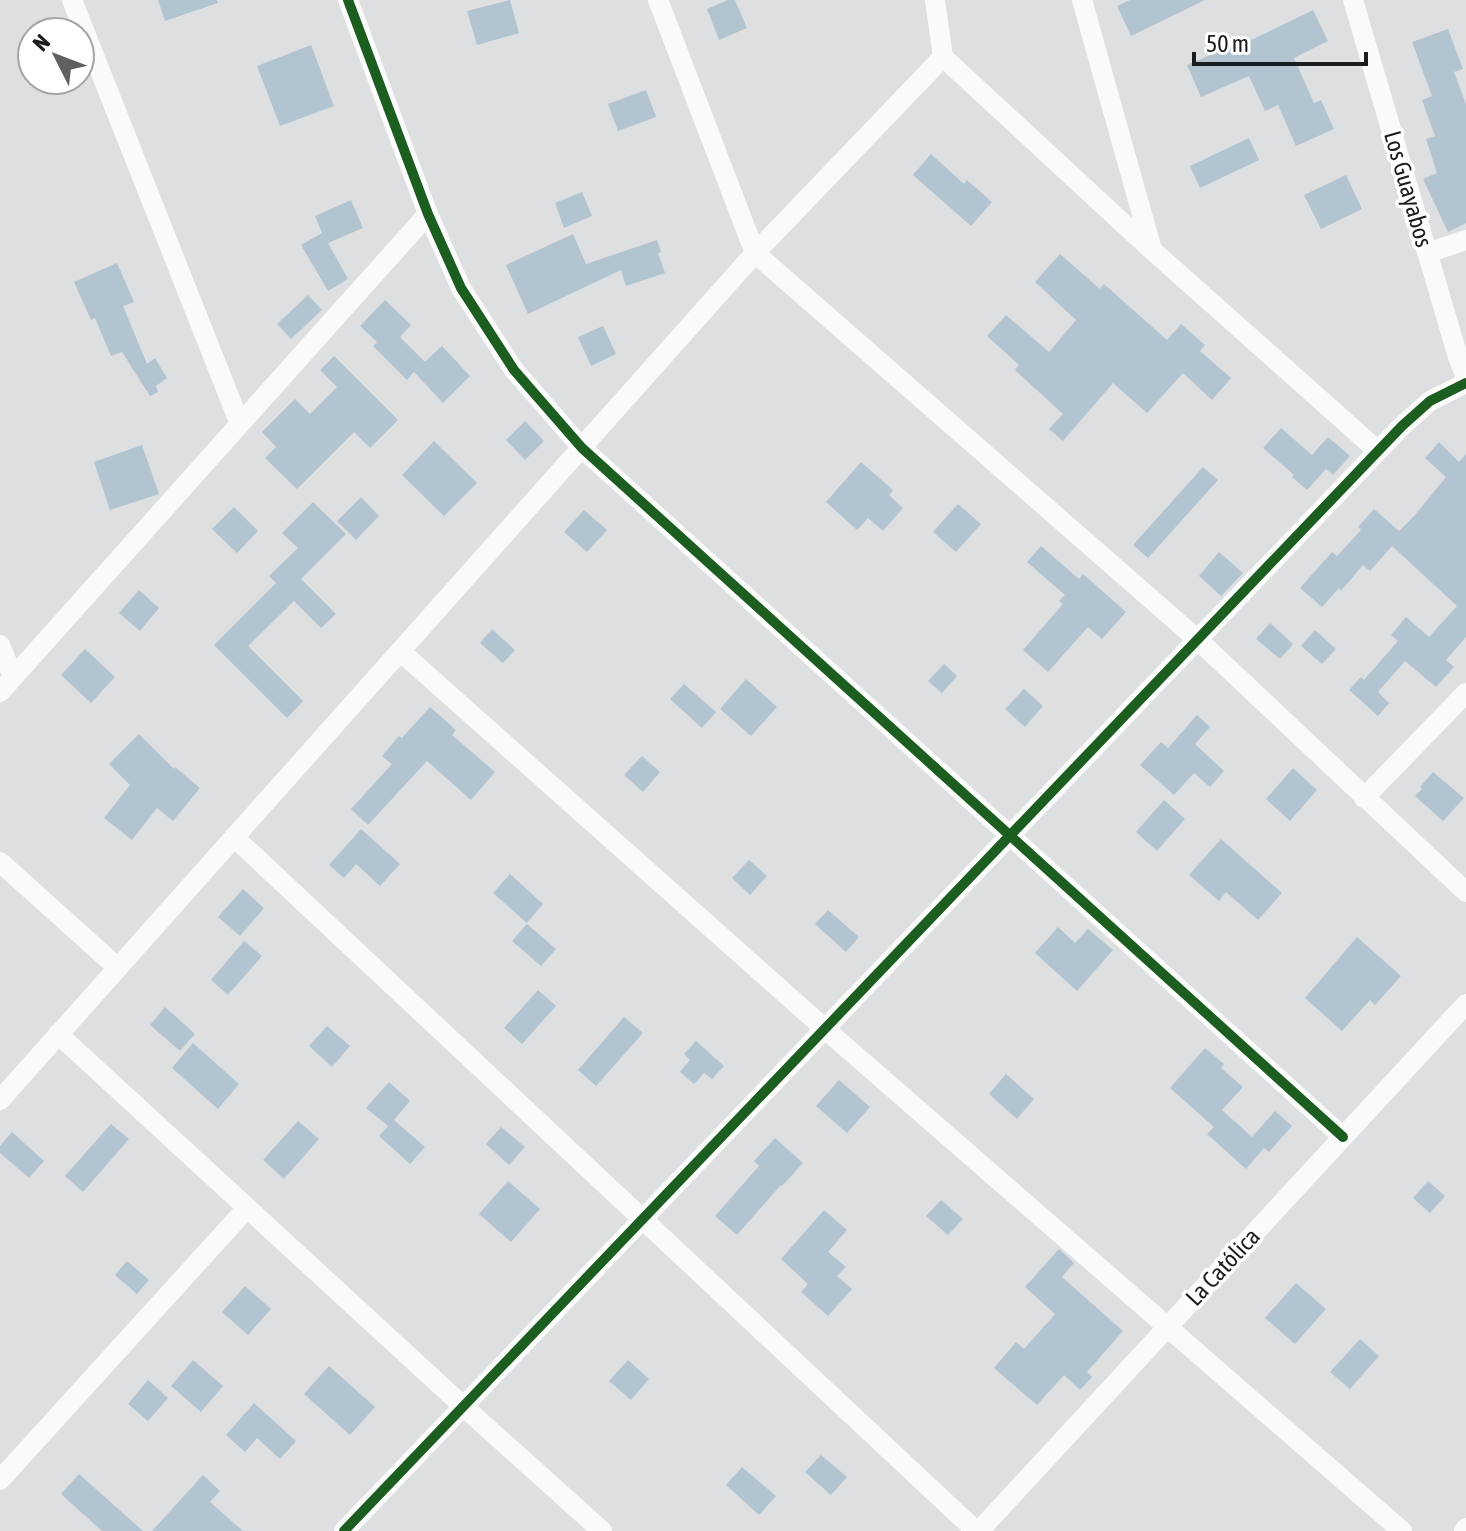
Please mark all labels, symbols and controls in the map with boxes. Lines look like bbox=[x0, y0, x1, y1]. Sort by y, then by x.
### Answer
north arrow bbox=[16, 16, 96, 96]
scale bar bbox=[1194, 16, 1366, 66]
text: N bbox=[27, 29, 55, 56]
text: 50 m bbox=[1206, 30, 1249, 57]
street label: Los Guayabos bbox=[1379, 128, 1438, 250]
street label: La Católica bbox=[1180, 1223, 1265, 1311]

